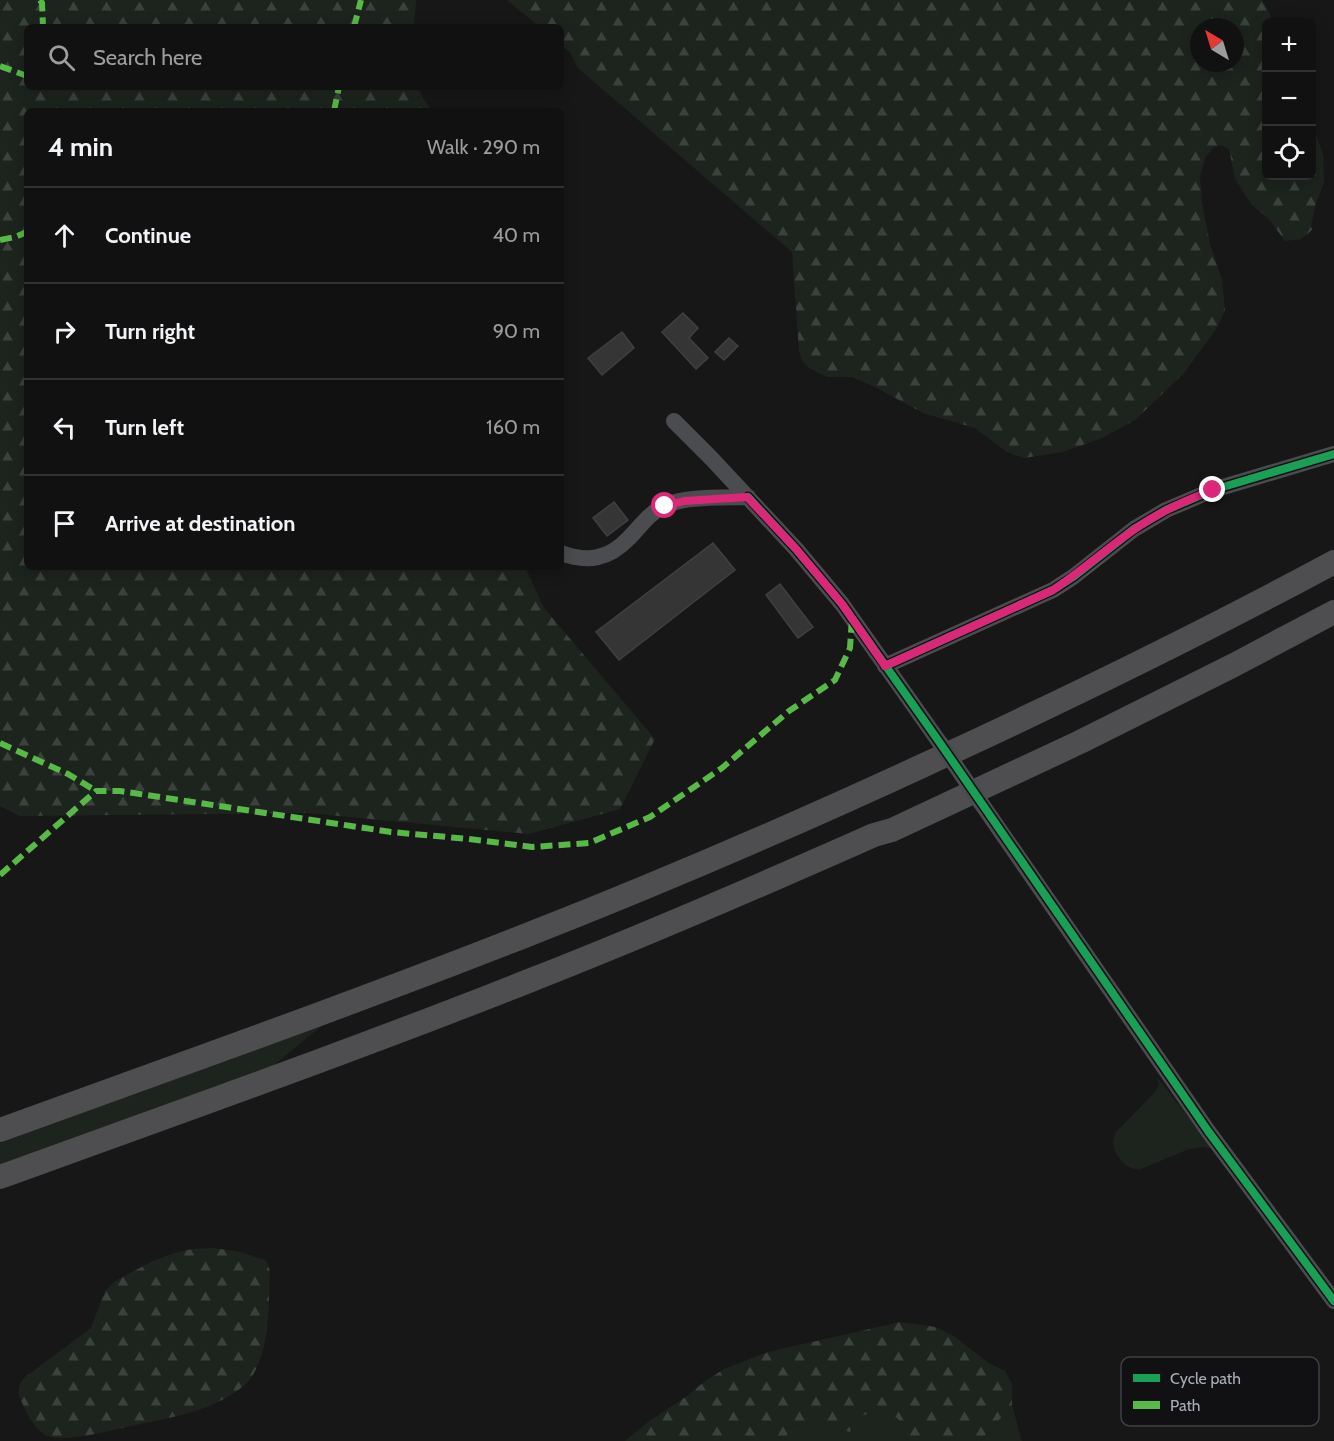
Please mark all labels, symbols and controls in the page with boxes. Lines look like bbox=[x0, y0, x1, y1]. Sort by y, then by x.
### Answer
north arrow bbox=[1190, 18, 1244, 72]
map controls bbox=[1262, 18, 1316, 180]
button: + bbox=[1262, 18, 1316, 72]
search box bbox=[24, 24, 564, 90]
icon: search bbox=[45, 41, 78, 74]
text: Search here bbox=[93, 44, 202, 71]
button: − bbox=[1262, 72, 1316, 126]
button: locate bbox=[1262, 126, 1316, 180]
text: 4 min bbox=[48, 131, 113, 163]
text: Walk · 290 m bbox=[427, 135, 540, 159]
icon: ahead bbox=[48, 219, 81, 252]
text: Continue bbox=[105, 222, 191, 249]
text: 40 m bbox=[492, 223, 540, 247]
icon: right bbox=[48, 315, 81, 348]
text: Turn right bbox=[105, 318, 195, 345]
text: 90 m bbox=[493, 319, 540, 343]
icon: left bbox=[48, 411, 81, 444]
text: Turn left bbox=[105, 414, 184, 441]
text: 160 m bbox=[486, 415, 540, 439]
route end bbox=[1199, 476, 1225, 502]
route start bbox=[651, 492, 677, 518]
icon: arrive bbox=[48, 507, 81, 540]
text: Arrive at destination bbox=[105, 510, 295, 537]
legend bbox=[1121, 1357, 1319, 1426]
text: Cycle path bbox=[1170, 1369, 1241, 1388]
text: Path bbox=[1170, 1396, 1201, 1415]

